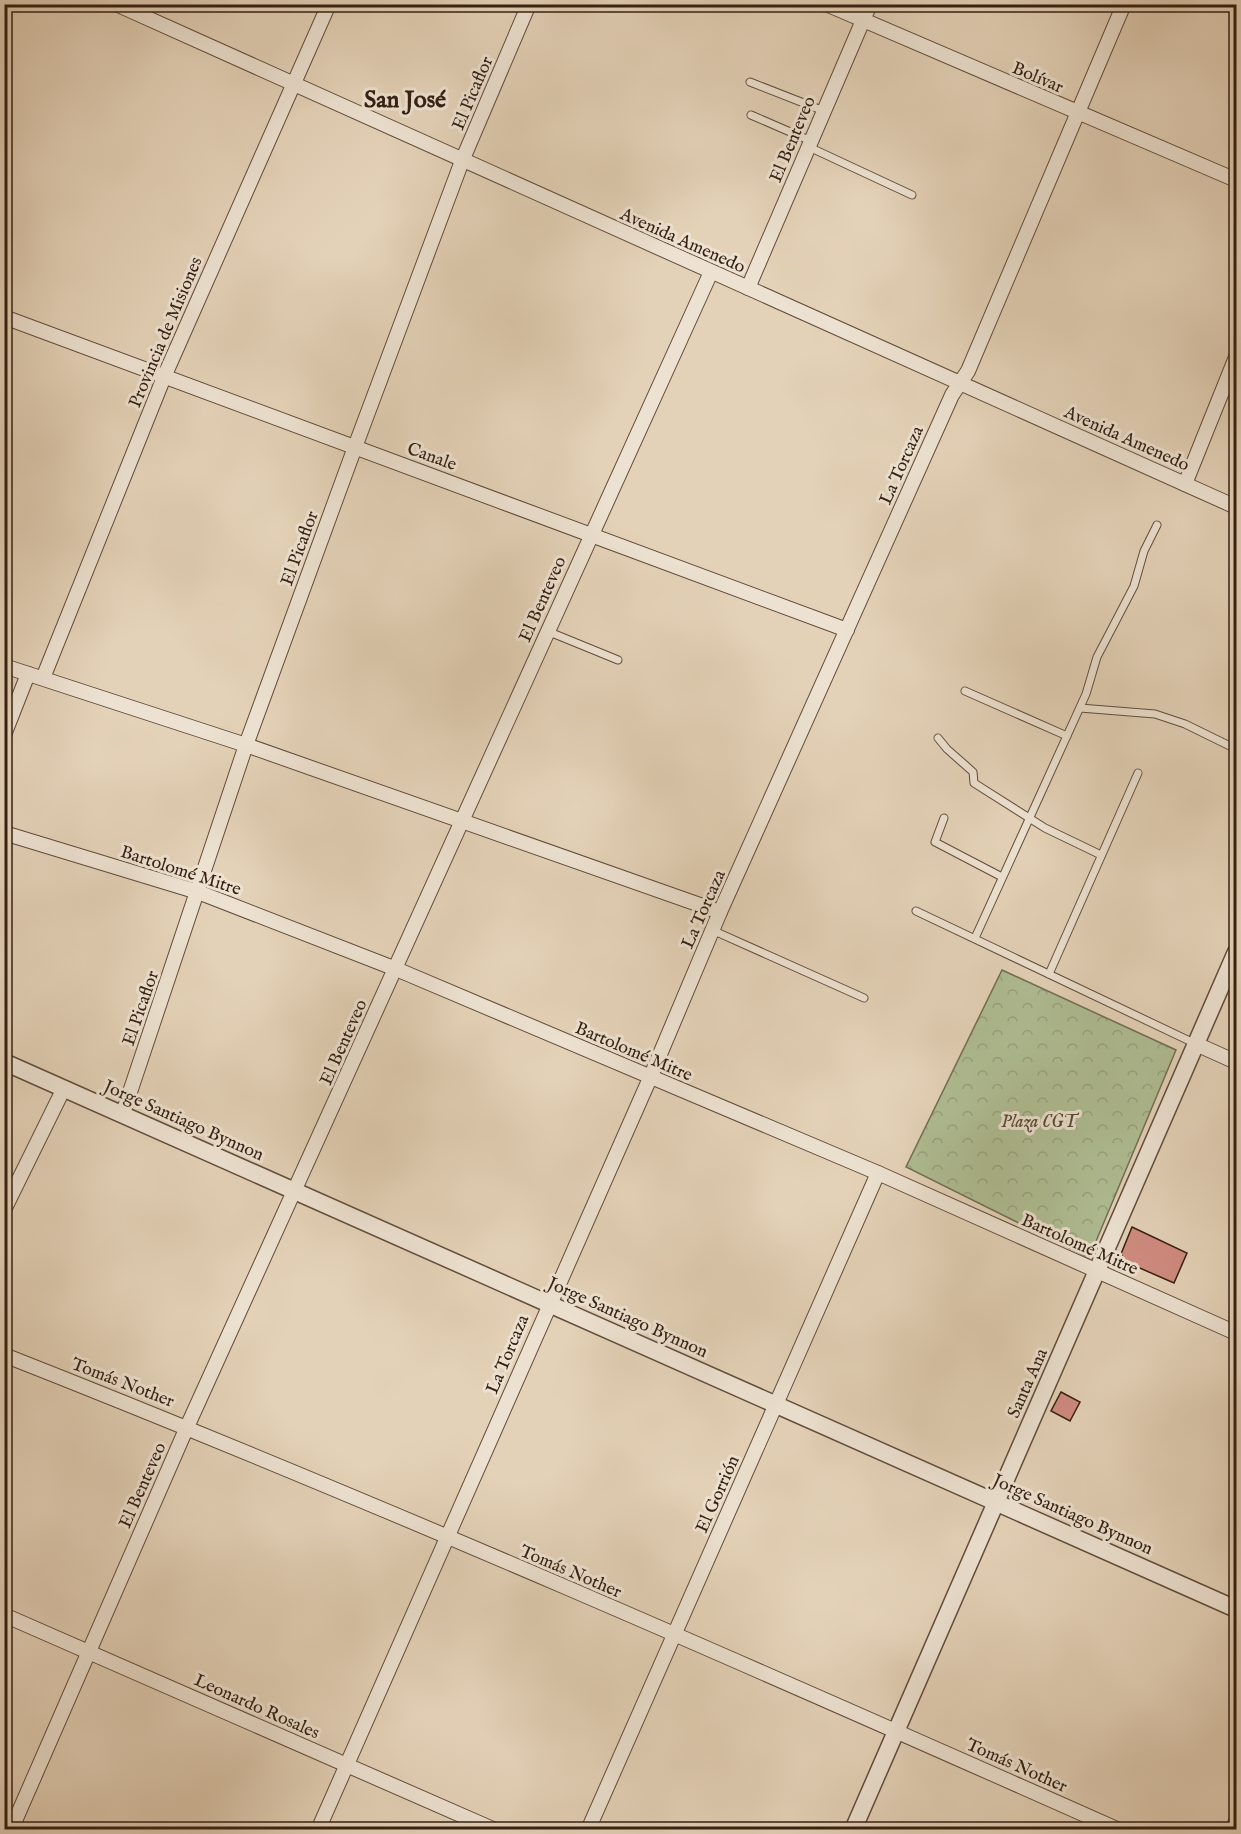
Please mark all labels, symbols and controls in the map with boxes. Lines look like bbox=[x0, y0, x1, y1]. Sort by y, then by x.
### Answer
street label: El Picaflor bbox=[448, 53, 499, 134]
street label: Bolívar bbox=[1008, 57, 1067, 100]
district label: San José bbox=[364, 85, 446, 116]
street label: El Benteveo bbox=[765, 93, 822, 186]
street label: Avenida Amenedo bbox=[615, 203, 749, 279]
street label: Provincia de Misiones bbox=[124, 254, 209, 411]
street label: Avenida Amenedo bbox=[1059, 401, 1193, 477]
street label: La Torcaza bbox=[875, 422, 930, 509]
street label: Canale bbox=[404, 438, 459, 477]
street label: El Picaflor bbox=[276, 508, 325, 589]
street label: El Benteveo bbox=[514, 553, 573, 646]
street label: Bartolomé Mitre bbox=[117, 841, 244, 902]
street label: La Torcaza bbox=[677, 866, 732, 953]
street label: El Picaflor bbox=[118, 968, 165, 1049]
street label: El Benteveo bbox=[315, 996, 374, 1089]
street label: Bartolomé Mitre bbox=[571, 1017, 696, 1087]
street label: Jorge Santiago Bynnon bbox=[98, 1075, 267, 1167]
park label: Plaza CGT bbox=[1001, 1111, 1079, 1134]
street label: Bartolomé Mitre bbox=[1017, 1209, 1141, 1281]
street label: Jorge Santiago Bynnon bbox=[542, 1272, 711, 1364]
street label: La Torcaza bbox=[481, 1311, 535, 1398]
street label: Santa Ana bbox=[1003, 1345, 1054, 1422]
street label: Tomás Nother bbox=[68, 1353, 178, 1414]
street label: El Benteveo bbox=[114, 1439, 173, 1532]
street label: El Gorrión bbox=[691, 1452, 746, 1537]
street label: Jorge Santiago Bynnon bbox=[987, 1469, 1156, 1561]
street label: Tomás Nother bbox=[516, 1541, 625, 1604]
street label: Leonardo Rosales bbox=[190, 1669, 323, 1745]
street label: Tomás Nother bbox=[962, 1734, 1071, 1799]

